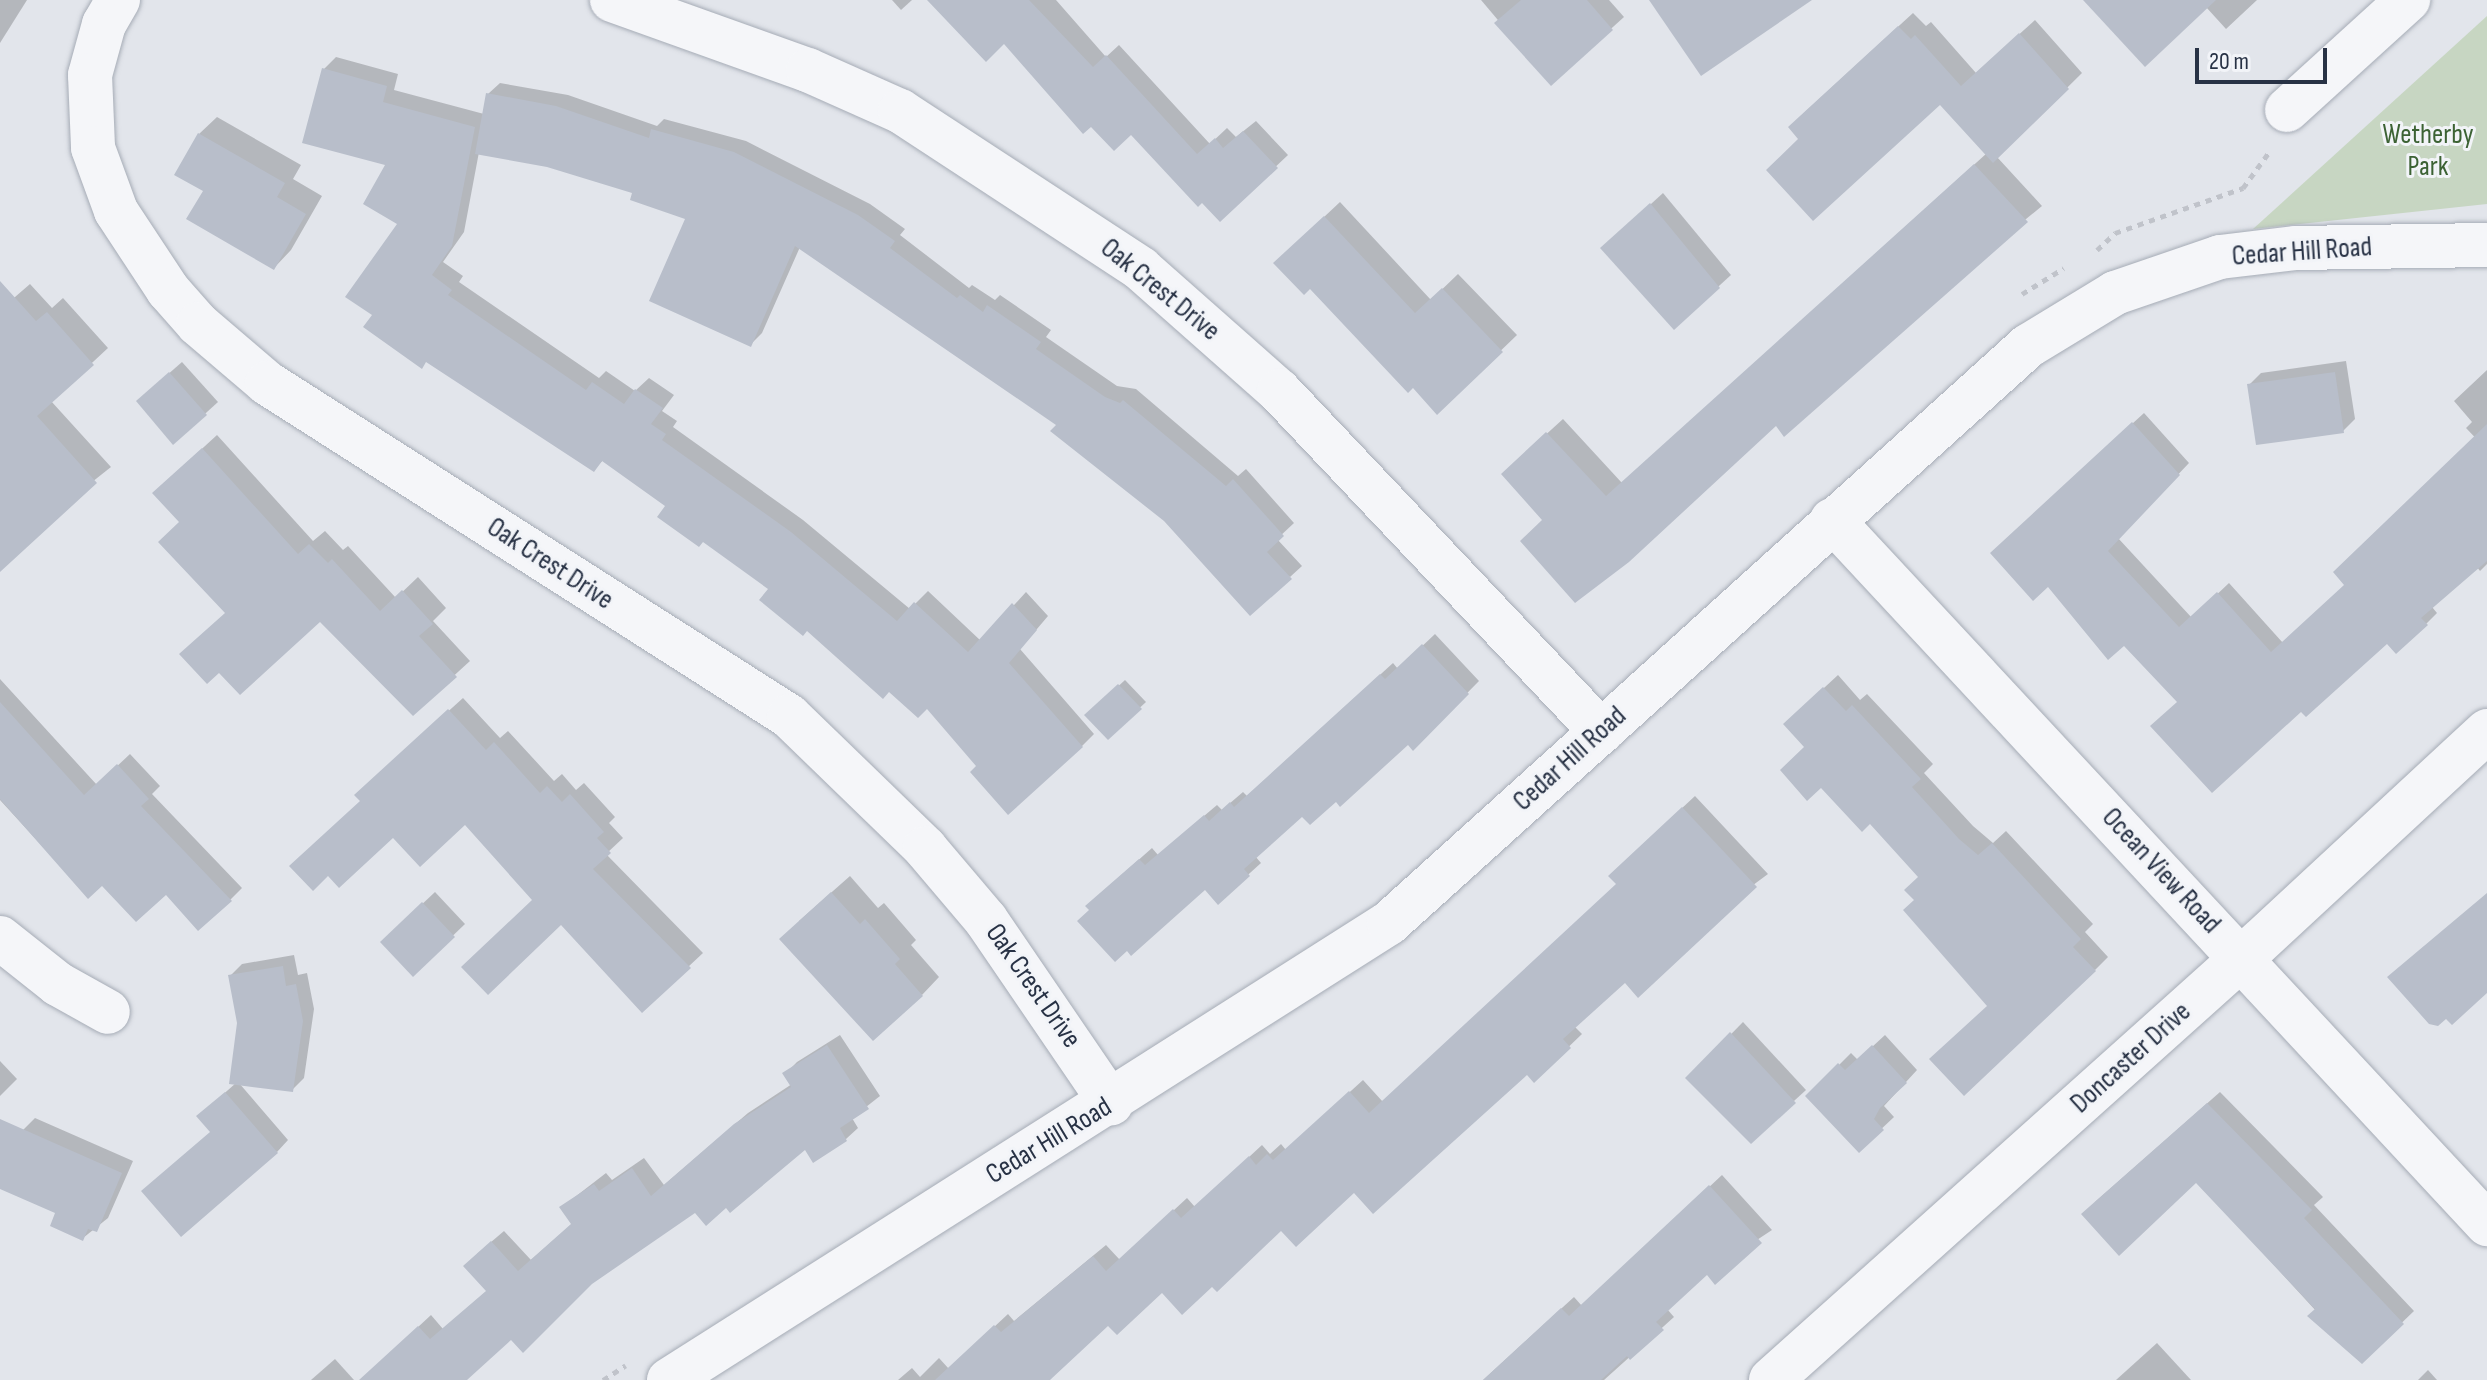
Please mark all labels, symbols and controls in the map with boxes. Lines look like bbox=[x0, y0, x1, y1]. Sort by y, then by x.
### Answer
scale bar bbox=[2199, 32, 2331, 82]
text: 20 m bbox=[2209, 47, 2249, 76]
park label: Wetherby Park bbox=[2383, 118, 2473, 184]
street label: Cedar Hill Road bbox=[2231, 230, 2373, 274]
street label: Oak Crest Drive bbox=[1094, 232, 1226, 348]
street label: Oak Crest Drive bbox=[481, 511, 619, 617]
street label: Cedar Hill Road bbox=[1507, 700, 1633, 818]
street label: Ocean View Road bbox=[2094, 801, 2228, 941]
street label: Oak Crest Drive bbox=[978, 917, 1088, 1055]
street label: Doncaster Drive bbox=[2064, 995, 2198, 1121]
street label: Cedar Hill Road bbox=[980, 1090, 1118, 1192]

